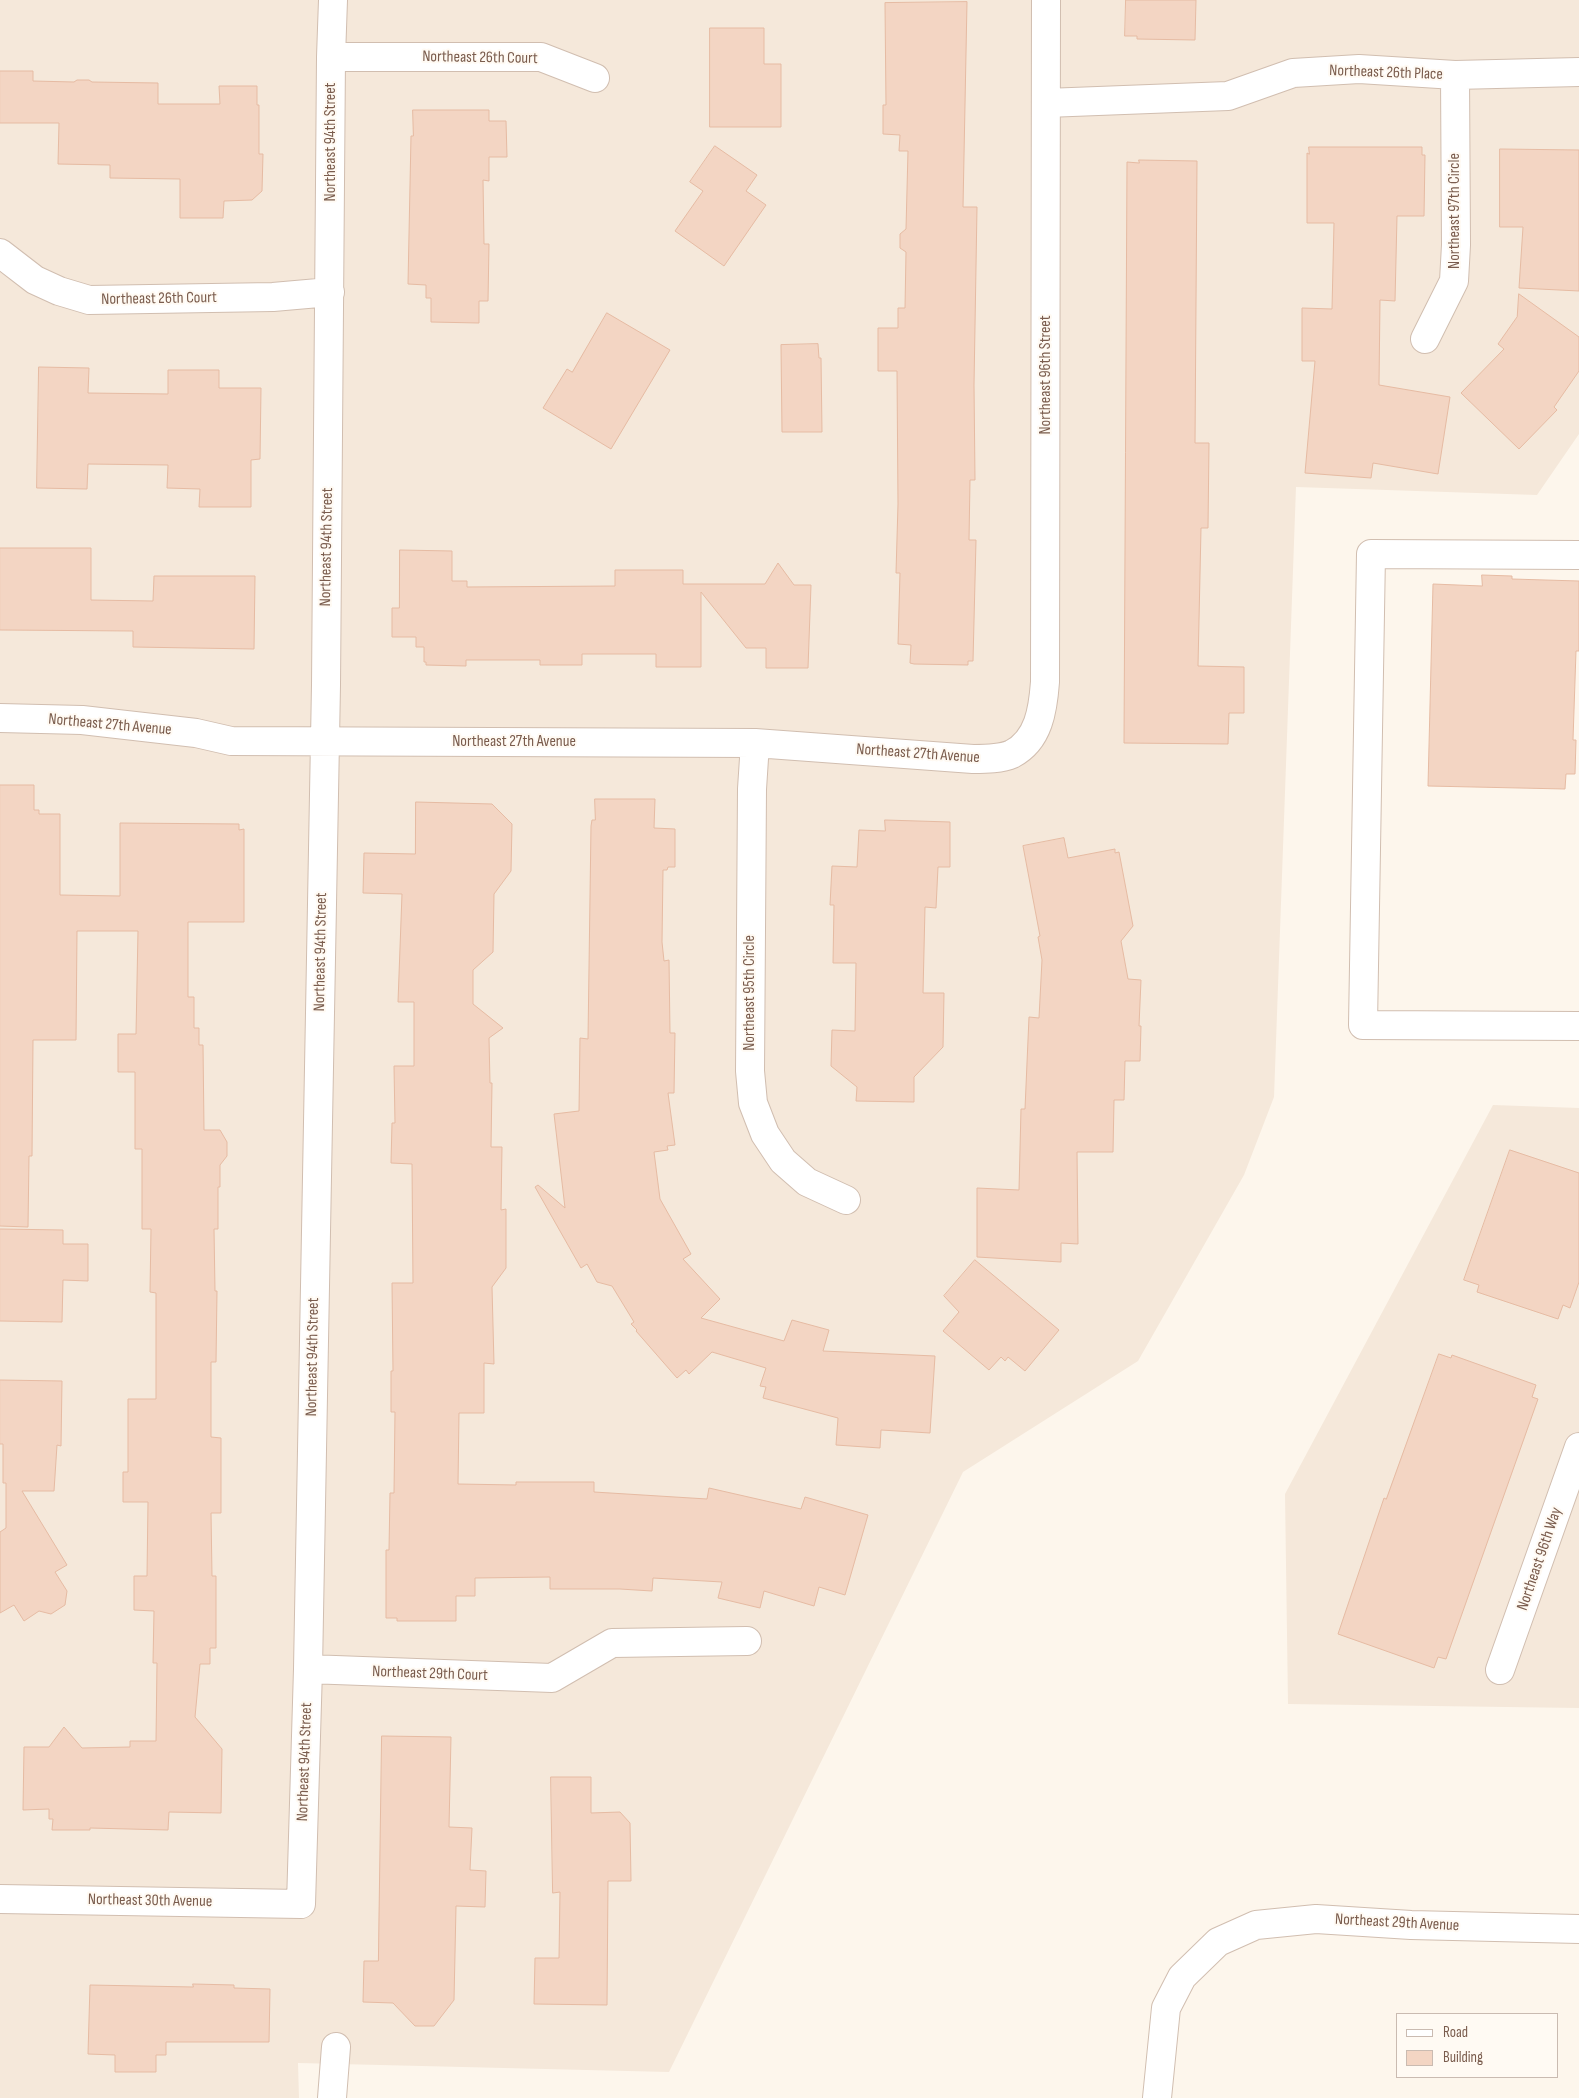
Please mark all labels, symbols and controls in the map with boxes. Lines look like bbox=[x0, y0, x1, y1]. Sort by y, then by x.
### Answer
street label: Northeast 26th Court bbox=[422, 47, 538, 69]
street label: Northeast 26th Place bbox=[1329, 61, 1443, 85]
street label: Northeast 94th Street bbox=[321, 83, 341, 201]
street label: Northeast 97th Circle bbox=[1445, 153, 1465, 269]
street label: Northeast 26th Court bbox=[101, 288, 217, 310]
street label: Northeast 96th Street bbox=[1036, 315, 1056, 435]
street label: Northeast 94th Street bbox=[316, 487, 338, 607]
street label: Northeast 27th Avenue bbox=[48, 710, 172, 740]
street label: Northeast 27th Avenue bbox=[452, 732, 576, 752]
street label: Northeast 27th Avenue bbox=[856, 740, 980, 768]
street label: Northeast 94th Street bbox=[310, 892, 332, 1012]
street label: Northeast 95th Circle bbox=[740, 935, 760, 1051]
street label: Northeast 94th Street bbox=[302, 1297, 324, 1417]
street label: Northeast 96th Way bbox=[1513, 1505, 1567, 1613]
street label: Northeast 29th Court bbox=[372, 1662, 488, 1686]
street label: Northeast 94th Street bbox=[293, 1702, 317, 1822]
street label: Northeast 30th Avenue bbox=[88, 1890, 212, 1912]
street label: Northeast 29th Avenue bbox=[1334, 1910, 1460, 1936]
legend bbox=[1396, 2013, 1559, 2078]
text: Road bbox=[1443, 2023, 1468, 2042]
text: Building bbox=[1443, 2048, 1483, 2067]

